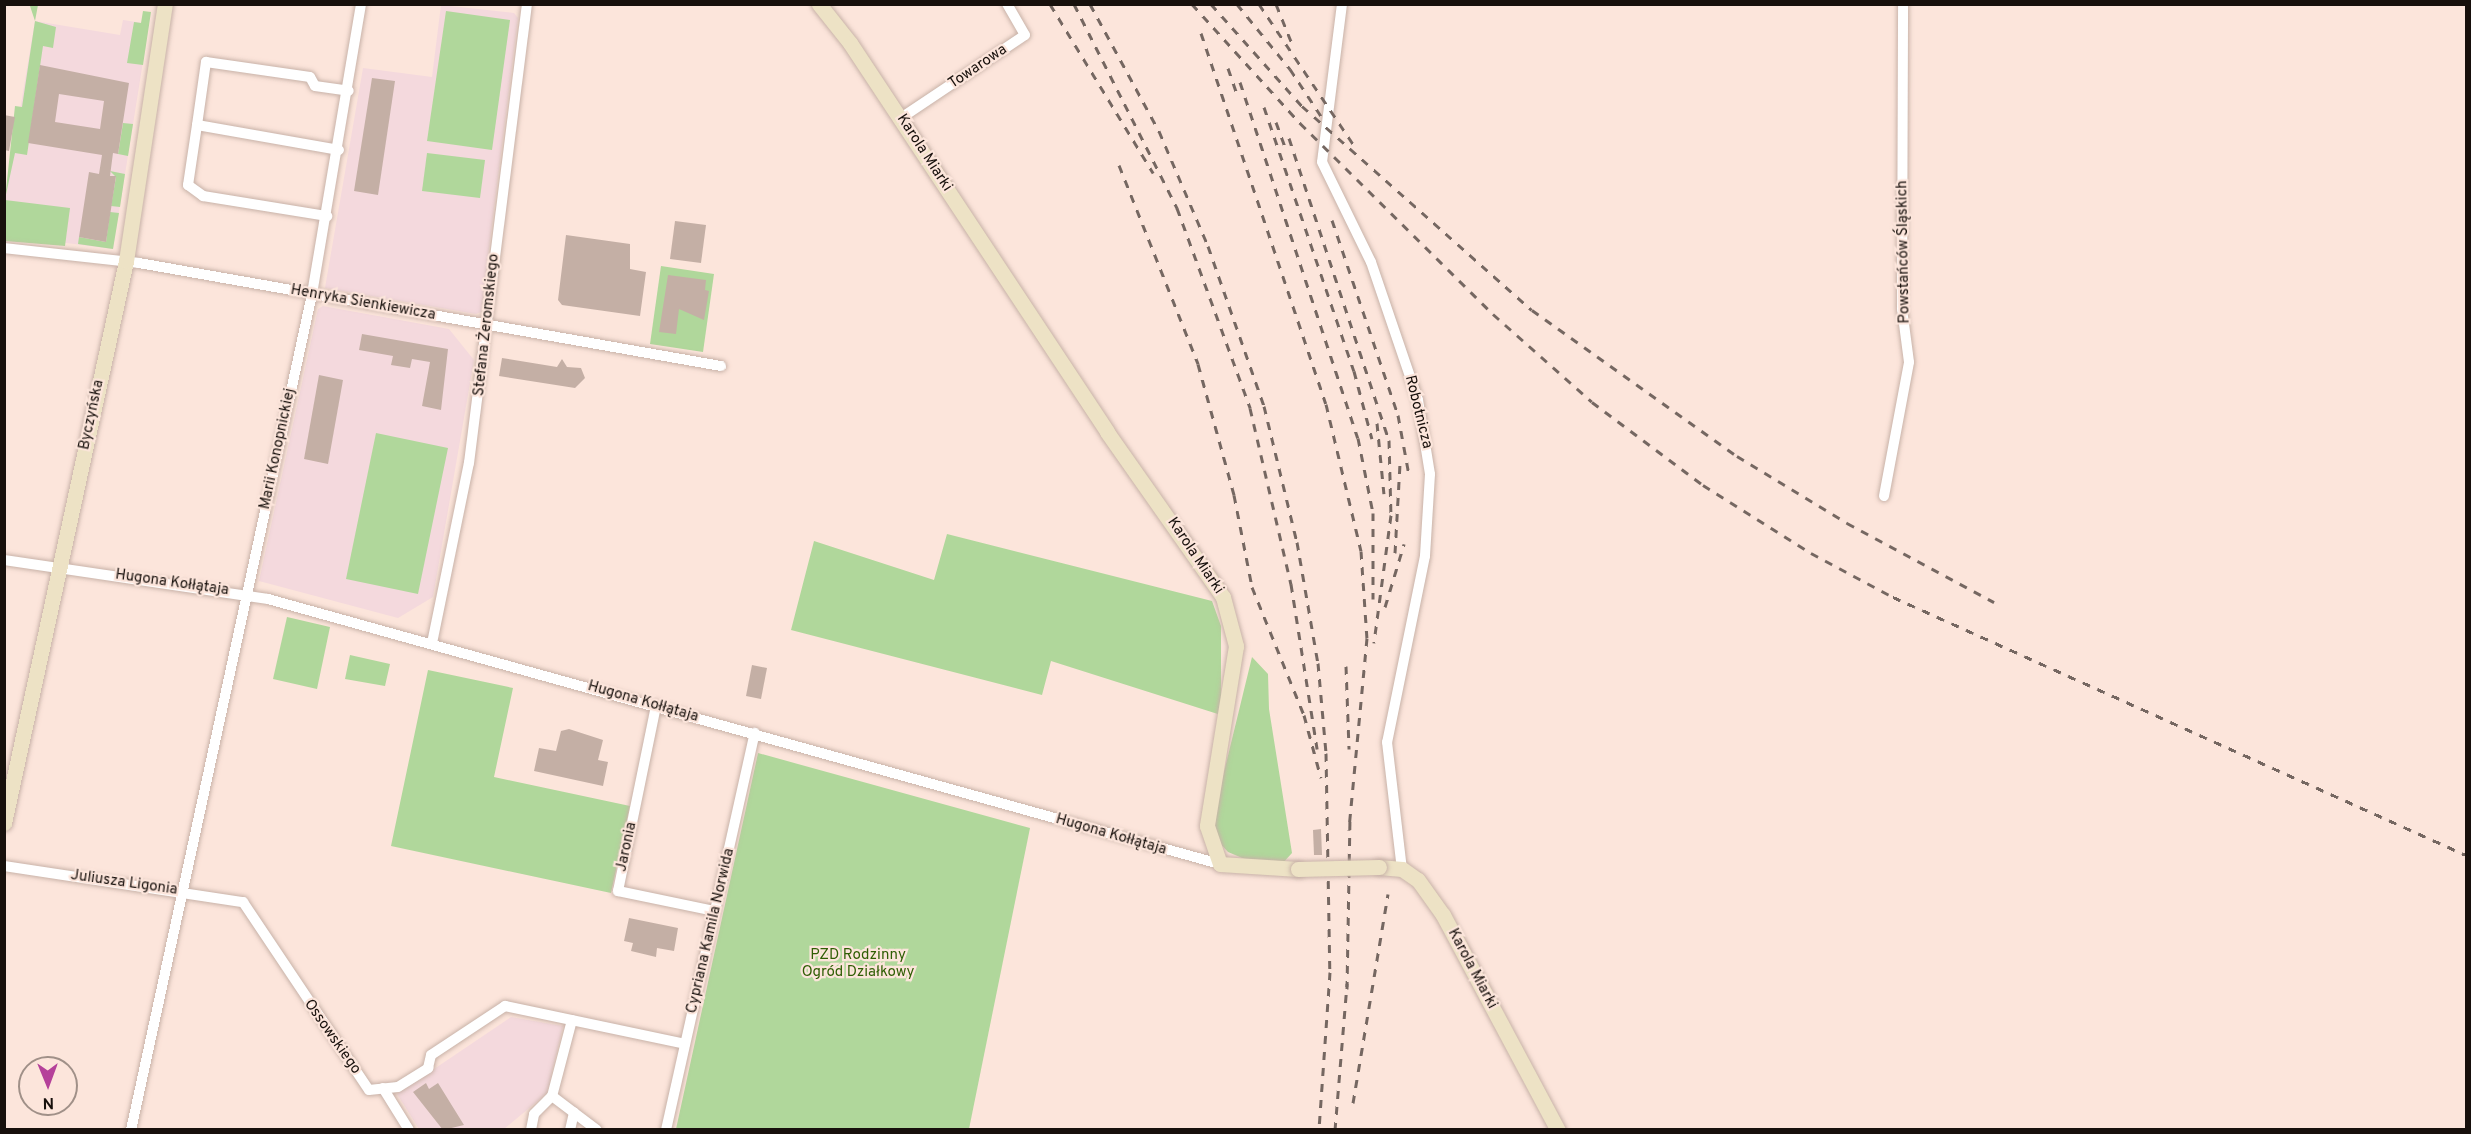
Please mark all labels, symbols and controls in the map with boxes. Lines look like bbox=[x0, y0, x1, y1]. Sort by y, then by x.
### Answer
street label: Towarowa bbox=[945, 41, 1011, 93]
street label: Karola Miarki bbox=[892, 111, 956, 195]
street label: Powstańców Śląskich bbox=[1894, 180, 1914, 324]
street label: Stefana Żeromskiego bbox=[471, 253, 503, 397]
street label: Henryka Sienkiewicza bbox=[289, 281, 437, 325]
street label: Robotnicza bbox=[1400, 373, 1436, 451]
street label: Byczyńska bbox=[76, 378, 108, 452]
street label: Marii Konopnickiej bbox=[256, 387, 300, 511]
street label: Karola Miarki bbox=[1163, 514, 1227, 598]
street label: Hugona Kołłątaja bbox=[114, 566, 230, 600]
street label: Hugona Kołłątaja bbox=[585, 678, 701, 726]
street label: Hugona Kołłątaja bbox=[1053, 811, 1169, 859]
street label: Jaronia bbox=[613, 821, 641, 873]
street label: Cypriana Kamila Norwida bbox=[683, 847, 739, 1015]
street label: Juliusza Ligonia bbox=[69, 867, 179, 899]
street label: Karola Miarki bbox=[1443, 926, 1501, 1012]
park label: PZD Rodzinny Ogród Działkowy bbox=[802, 946, 914, 981]
street label: Ossowskiego bbox=[300, 996, 364, 1078]
north arrow bbox=[18, 1056, 78, 1116]
text: N bbox=[42, 1092, 54, 1112]

